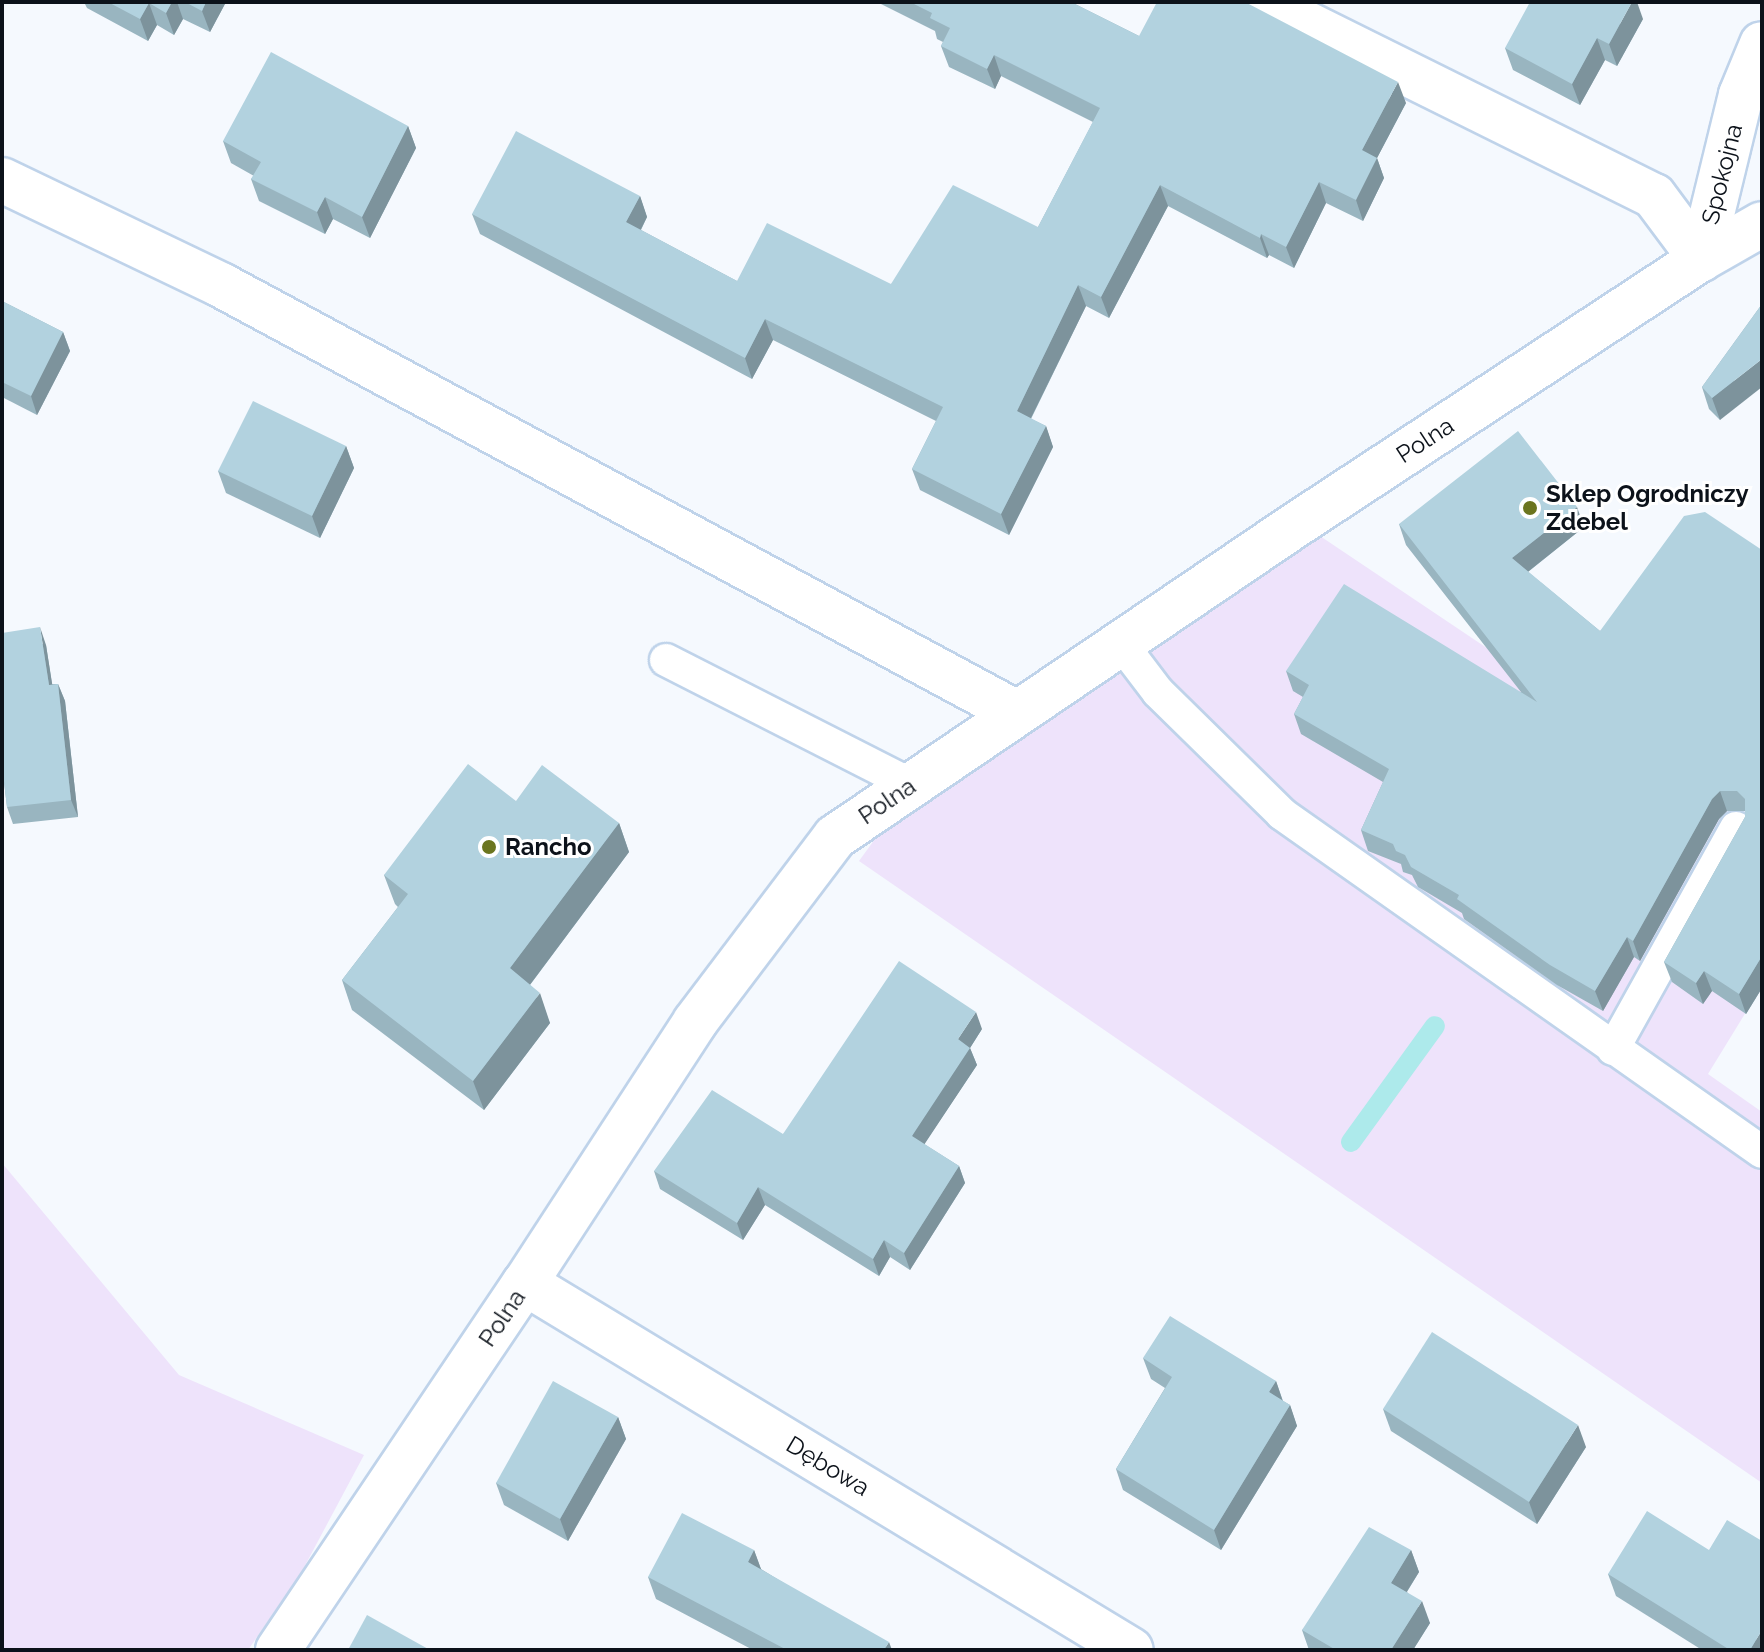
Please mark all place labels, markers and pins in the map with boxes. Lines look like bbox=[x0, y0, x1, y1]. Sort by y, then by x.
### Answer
place label: Sklep Ogrodniczy Zdebel bbox=[1546, 480, 1749, 536]
marker: Sklep Ogrodniczy Zdebel bbox=[1521, 499, 1539, 517]
place label: Rancho bbox=[505, 833, 592, 861]
marker: Rancho bbox=[480, 838, 498, 856]

